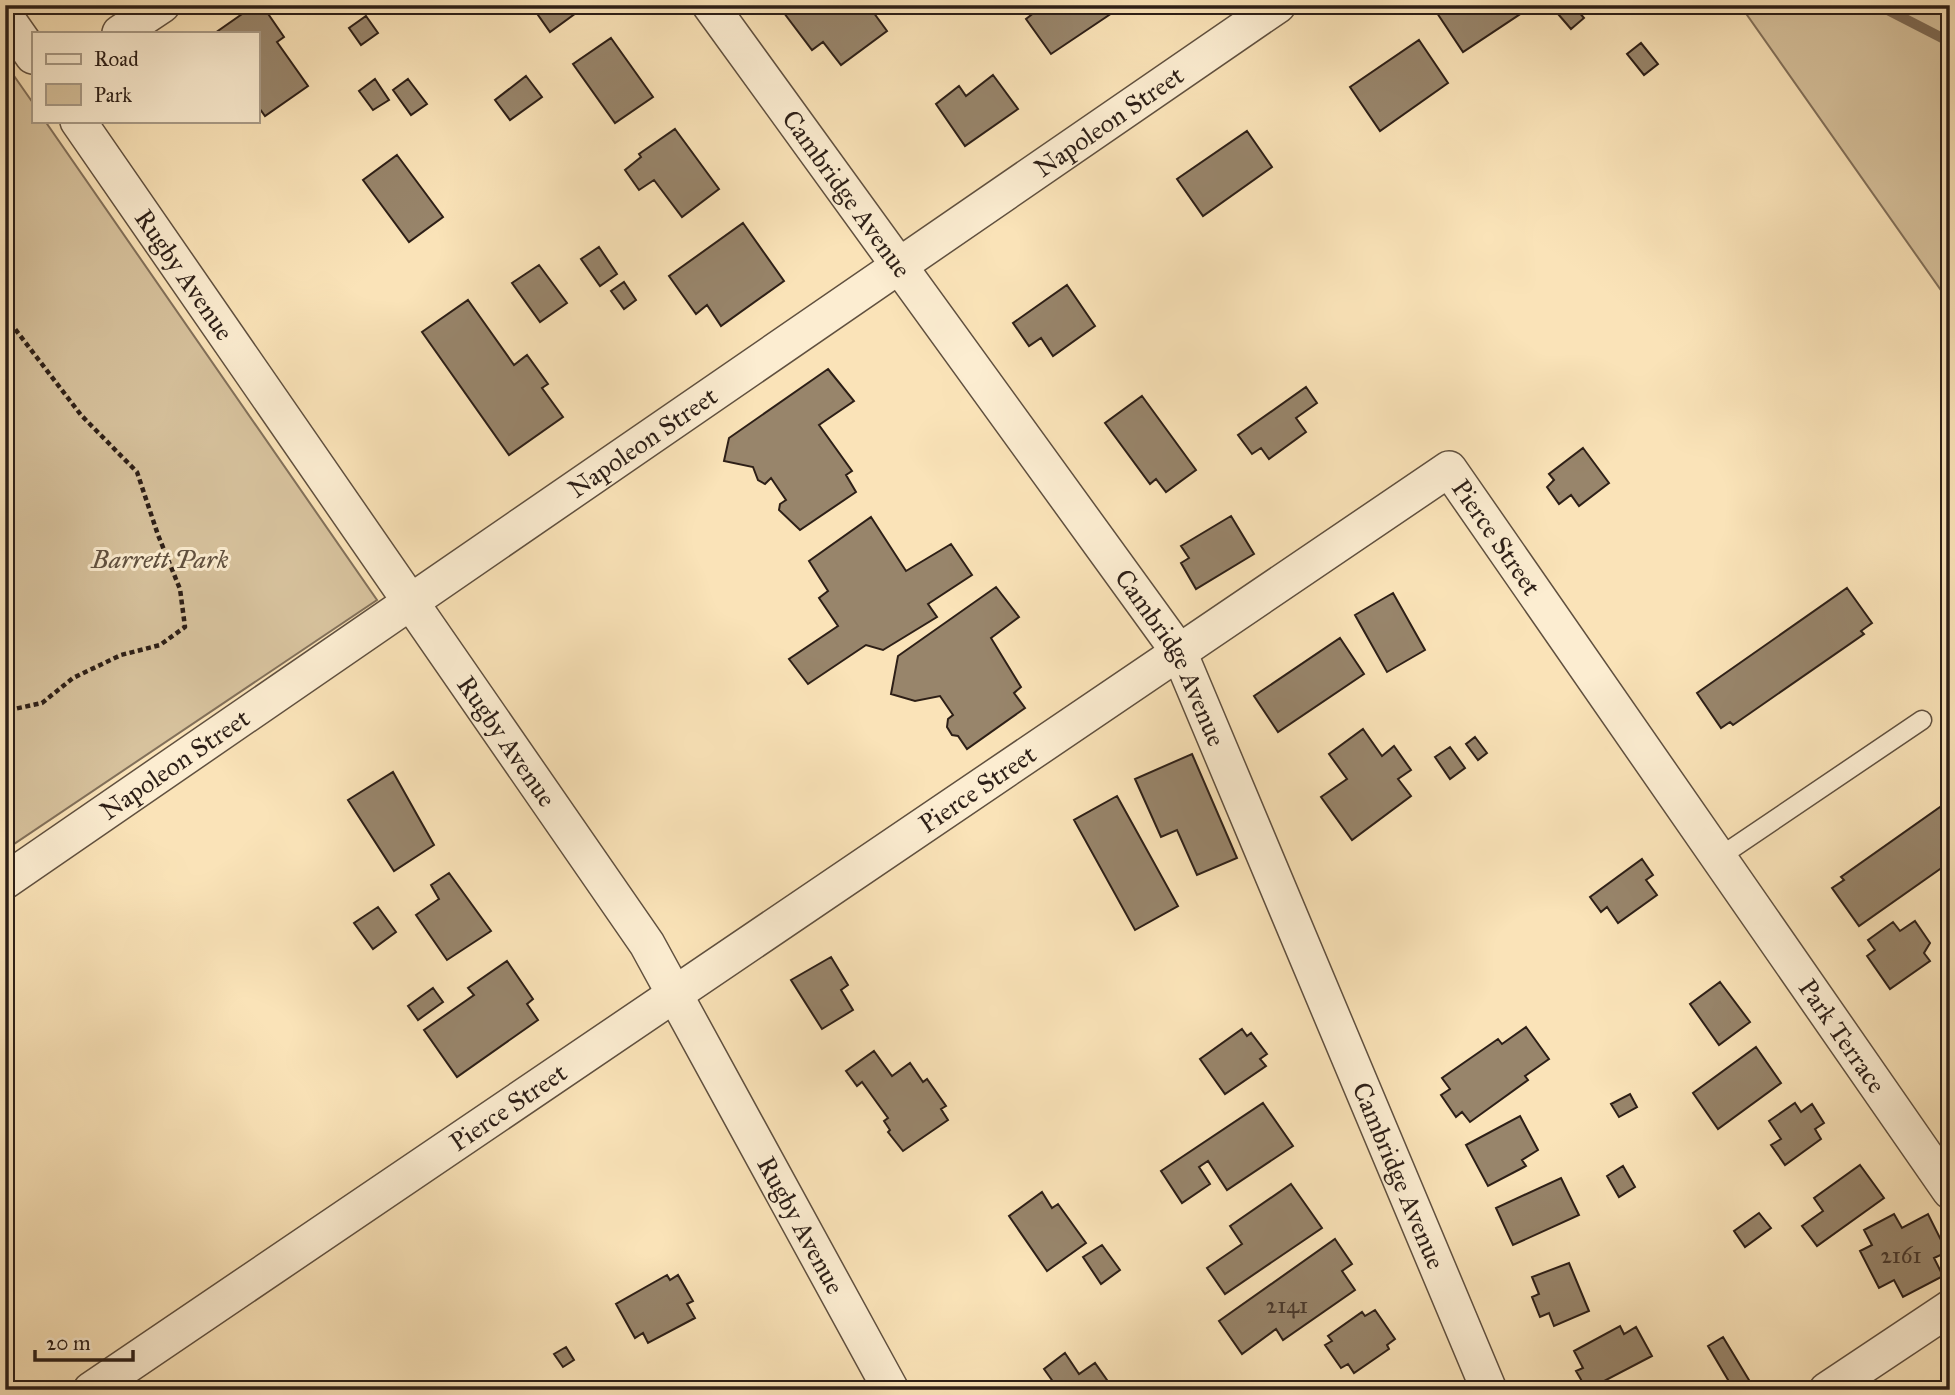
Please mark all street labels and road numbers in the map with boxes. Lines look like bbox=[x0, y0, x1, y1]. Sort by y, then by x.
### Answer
street label: Napoleon Street bbox=[1028, 59, 1190, 184]
street label: Cambridge Avenue bbox=[775, 103, 918, 284]
street label: Rugby Avenue bbox=[128, 203, 241, 347]
street label: Napoleon Street bbox=[562, 380, 723, 505]
street label: Pierce Street bbox=[1445, 473, 1548, 602]
street label: Cambridge Avenue bbox=[1108, 563, 1233, 751]
street label: Rugby Avenue bbox=[450, 669, 563, 813]
street label: Napoleon Street bbox=[94, 702, 255, 827]
street label: Pierce Street bbox=[913, 738, 1042, 840]
street label: Park Terrace bbox=[1792, 973, 1893, 1099]
street label: Pierce Street bbox=[443, 1056, 573, 1158]
street label: Cambridge Avenue bbox=[1346, 1077, 1452, 1274]
street label: Rugby Avenue bbox=[750, 1151, 851, 1300]

